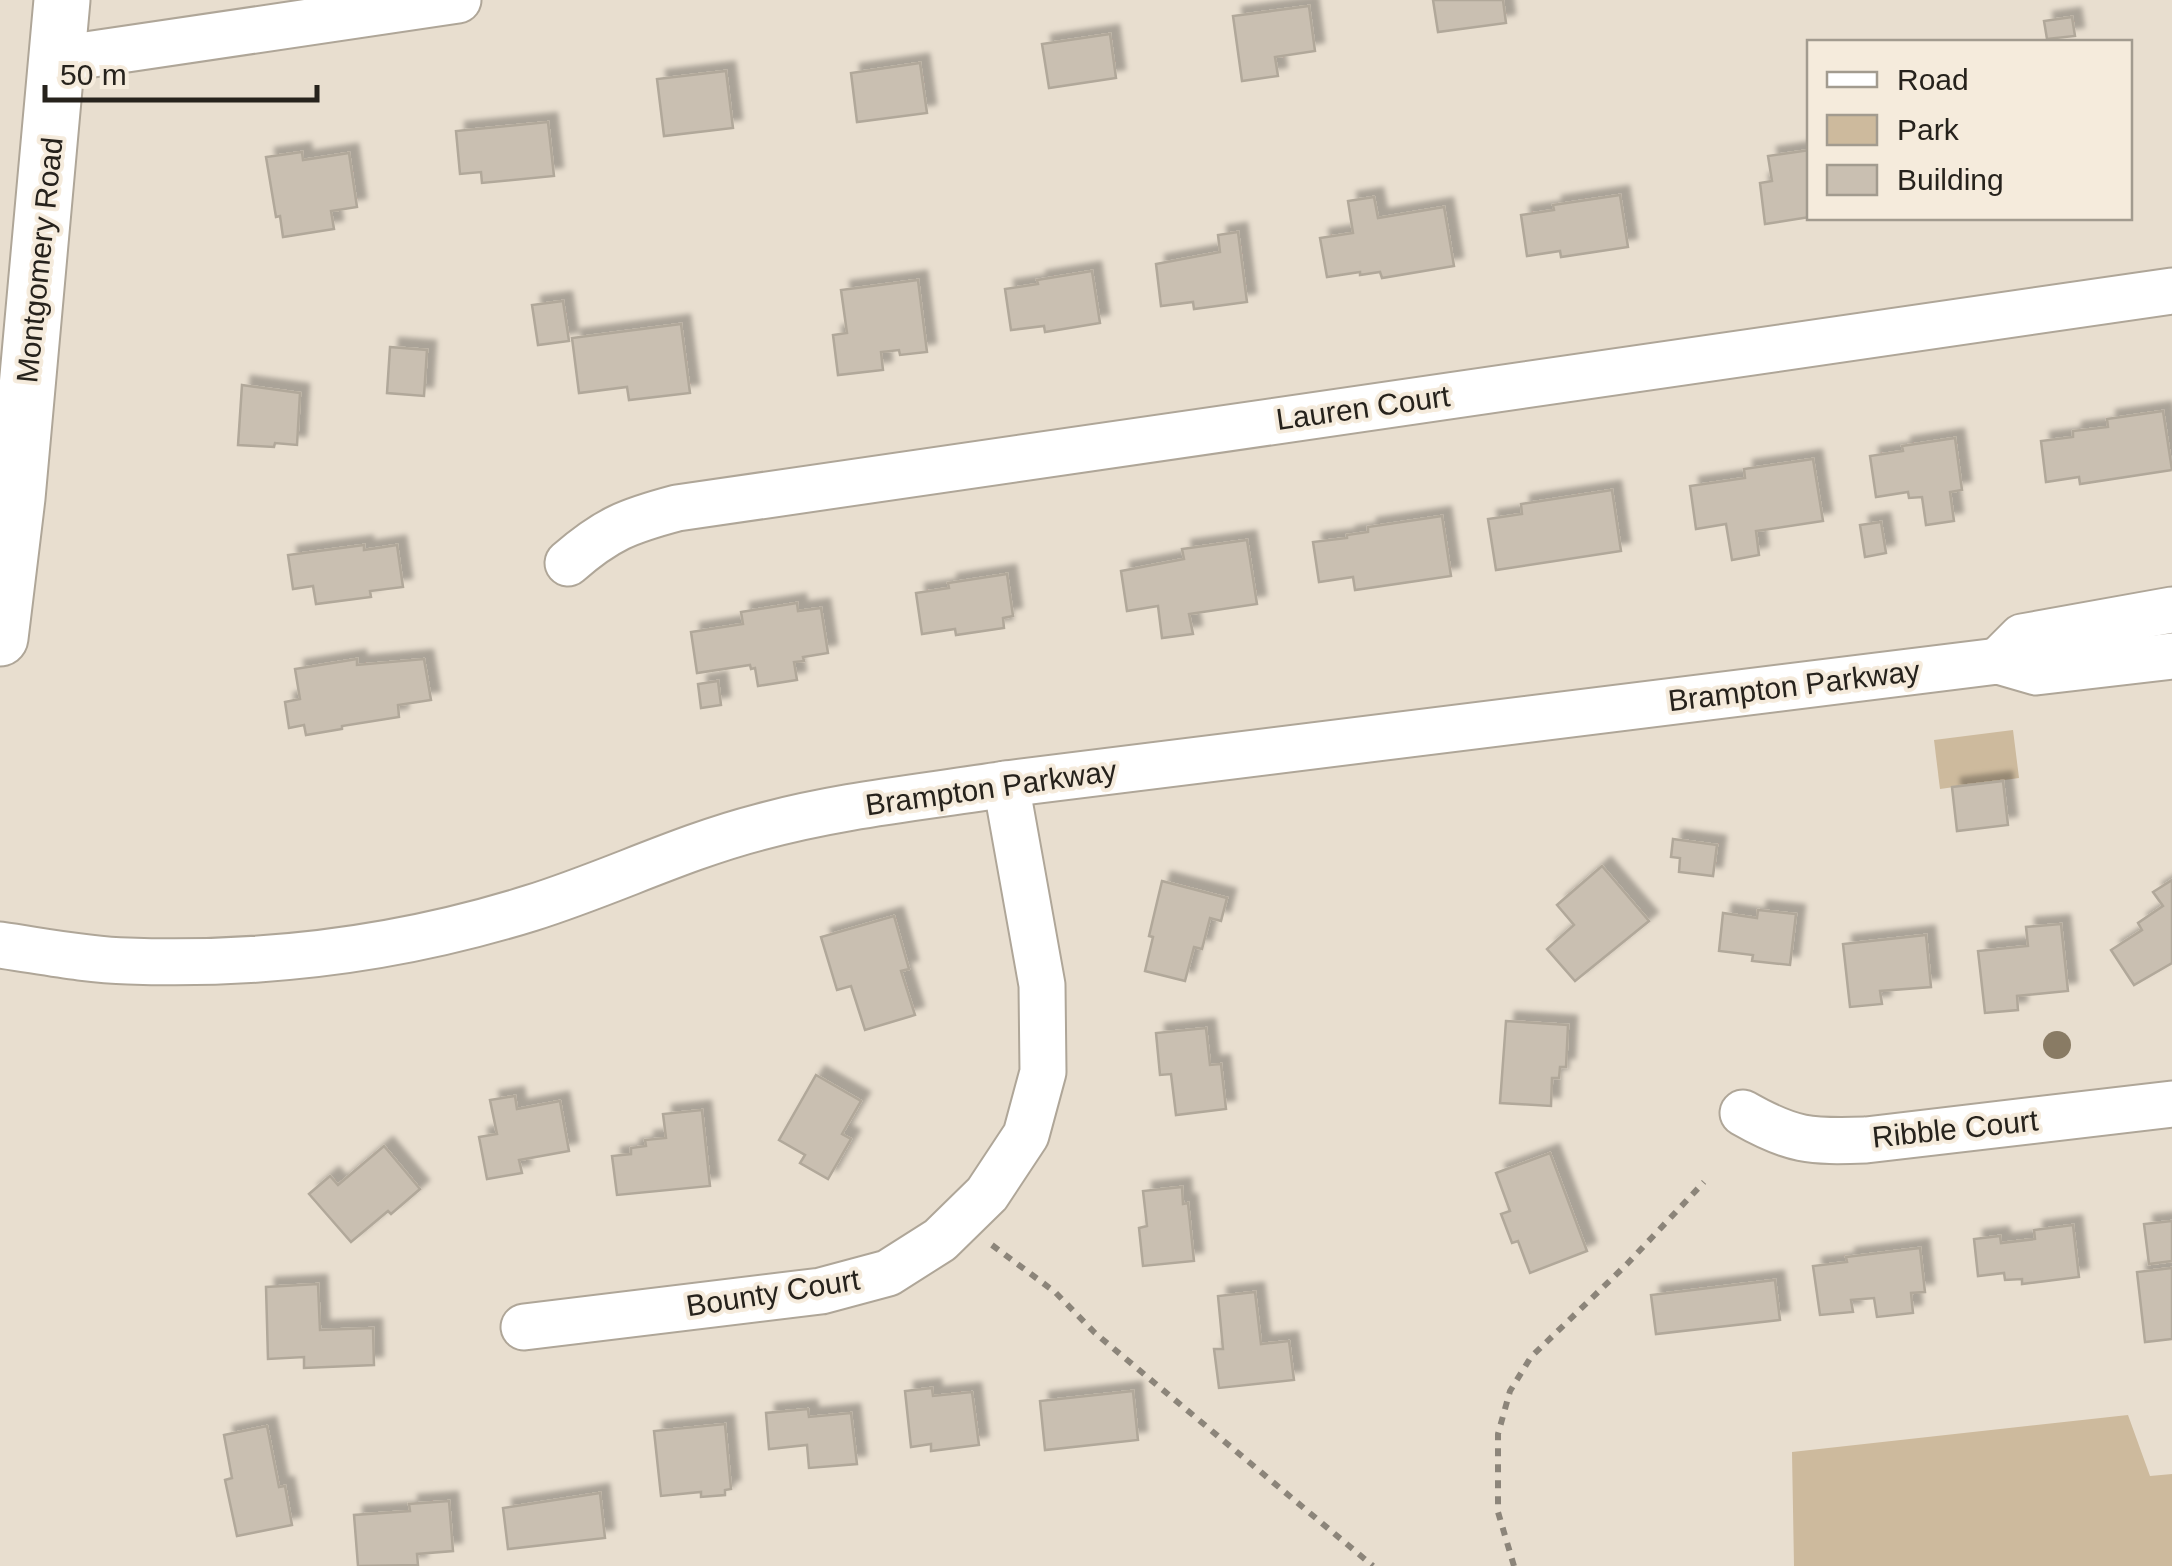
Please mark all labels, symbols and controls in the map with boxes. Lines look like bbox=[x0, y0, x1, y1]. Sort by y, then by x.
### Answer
scale bar bbox=[45, 40, 318, 102]
legend bbox=[1807, 40, 2132, 220]
text: 50 m bbox=[60, 58, 127, 91]
text: Road bbox=[1897, 63, 1969, 96]
text: Park bbox=[1897, 113, 1960, 146]
street label: Montgomery Road bbox=[10, 136, 69, 384]
text: Building bbox=[1897, 163, 2004, 196]
street label: Lauren Court bbox=[1274, 379, 1453, 436]
street label: Brampton Parkway bbox=[1666, 654, 1922, 717]
street label: Brampton Parkway bbox=[863, 754, 1119, 821]
street label: Ribble Court bbox=[1870, 1103, 2040, 1154]
street label: Bounty Court bbox=[684, 1262, 863, 1322]

